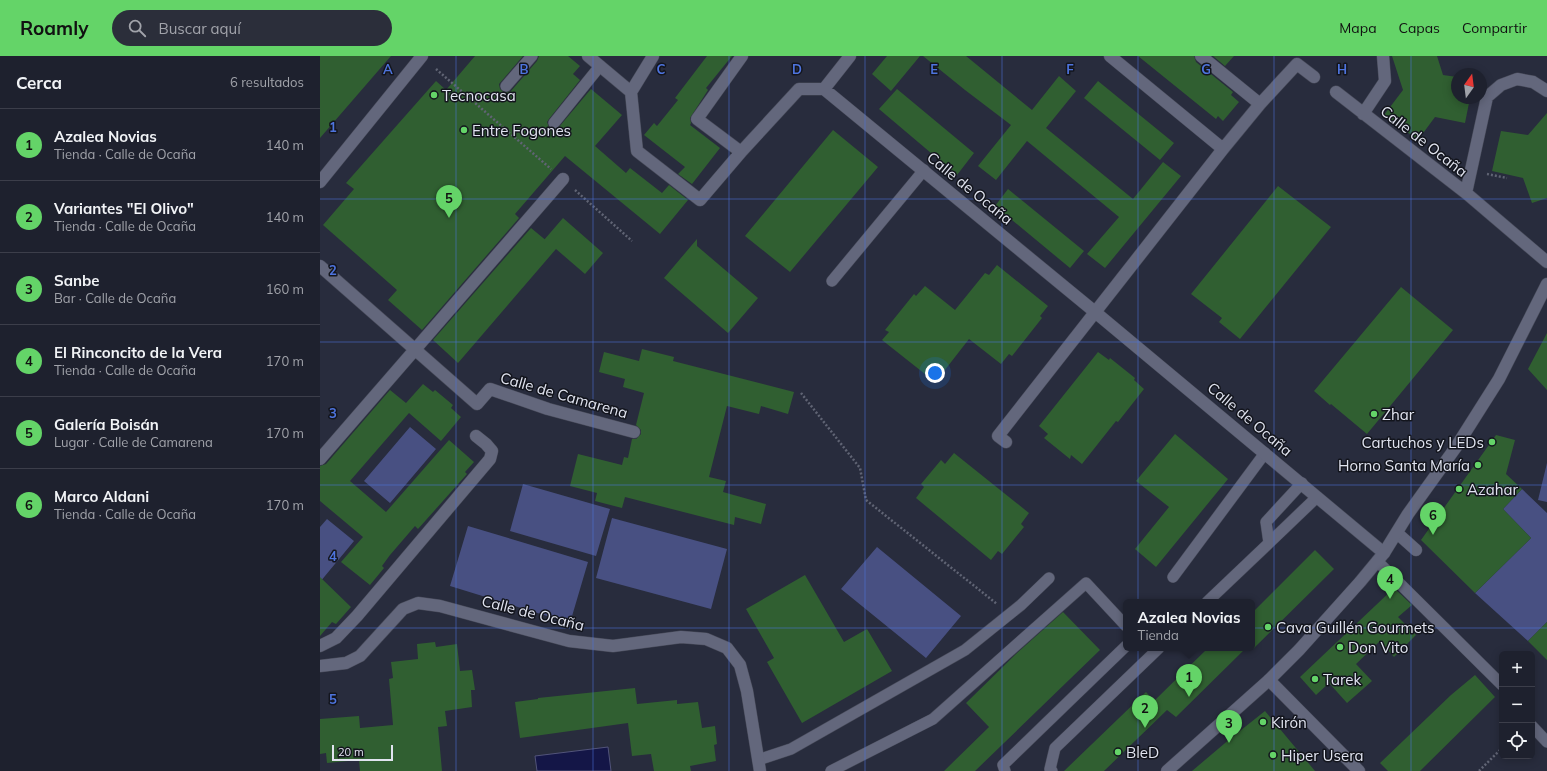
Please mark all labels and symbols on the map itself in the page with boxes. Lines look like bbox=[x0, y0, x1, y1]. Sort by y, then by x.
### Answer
text: A bbox=[383, 61, 393, 77]
text: B bbox=[520, 61, 529, 77]
text: C bbox=[657, 61, 666, 77]
text: D bbox=[792, 61, 802, 77]
text: E bbox=[930, 61, 938, 77]
text: F bbox=[1066, 61, 1074, 77]
text: G bbox=[1201, 61, 1211, 77]
text: H bbox=[1337, 61, 1347, 77]
north arrow bbox=[1451, 68, 1487, 104]
place label: Tecnocasa bbox=[442, 86, 516, 105]
marker: Tecnocasa bbox=[429, 90, 439, 100]
street label: Calle de Ocaña bbox=[1377, 101, 1471, 181]
text: 1 bbox=[329, 119, 337, 135]
place label: Entre Fogones bbox=[472, 121, 571, 140]
marker: Entre Fogones bbox=[459, 125, 469, 135]
street label: Calle de Ocaña bbox=[923, 148, 1017, 228]
pin: 5 bbox=[436, 185, 462, 218]
text: 2 bbox=[329, 262, 337, 278]
your location bbox=[925, 363, 945, 383]
street label: Calle de Camarena bbox=[498, 368, 630, 422]
street label: Calle de Ocaña bbox=[1204, 378, 1296, 460]
text: 3 bbox=[329, 405, 337, 421]
place label: Zhar bbox=[1382, 405, 1415, 424]
marker: Zhar bbox=[1369, 409, 1379, 419]
place label: Cartuchos y LEDs bbox=[1362, 433, 1484, 452]
marker: Cartuchos y LEDs bbox=[1487, 437, 1497, 447]
place label: Horno Santa María bbox=[1338, 456, 1470, 475]
marker: Horno Santa María bbox=[1473, 460, 1483, 470]
place label: Azahar bbox=[1467, 480, 1519, 499]
marker: Azahar bbox=[1454, 484, 1464, 494]
pin: 6 bbox=[1420, 502, 1446, 535]
text: 4 bbox=[329, 548, 337, 564]
pin: 4 bbox=[1377, 566, 1403, 599]
street label: Calle de Ocaña bbox=[480, 591, 586, 635]
place label: Cava Guillén Gourmets bbox=[1276, 618, 1435, 637]
marker: Cava Guillén Gourmets bbox=[1263, 622, 1273, 632]
place label: Don Vito bbox=[1348, 638, 1408, 657]
marker: Don Vito bbox=[1335, 642, 1345, 652]
pin: 1 bbox=[1176, 664, 1202, 697]
place label: Tarek bbox=[1323, 670, 1361, 689]
marker: Tarek bbox=[1310, 674, 1320, 684]
text: 5 bbox=[329, 691, 337, 707]
pin: 2 bbox=[1132, 695, 1158, 728]
pin: 3 bbox=[1216, 710, 1242, 743]
place label: Kirón bbox=[1271, 713, 1307, 732]
marker: Kirón bbox=[1258, 717, 1268, 727]
scale bar bbox=[332, 743, 393, 762]
place label: BleD bbox=[1126, 743, 1159, 762]
place label: Hiper Usera bbox=[1281, 746, 1364, 765]
marker: BleD bbox=[1113, 747, 1123, 757]
marker: Hiper Usera bbox=[1268, 750, 1278, 760]

